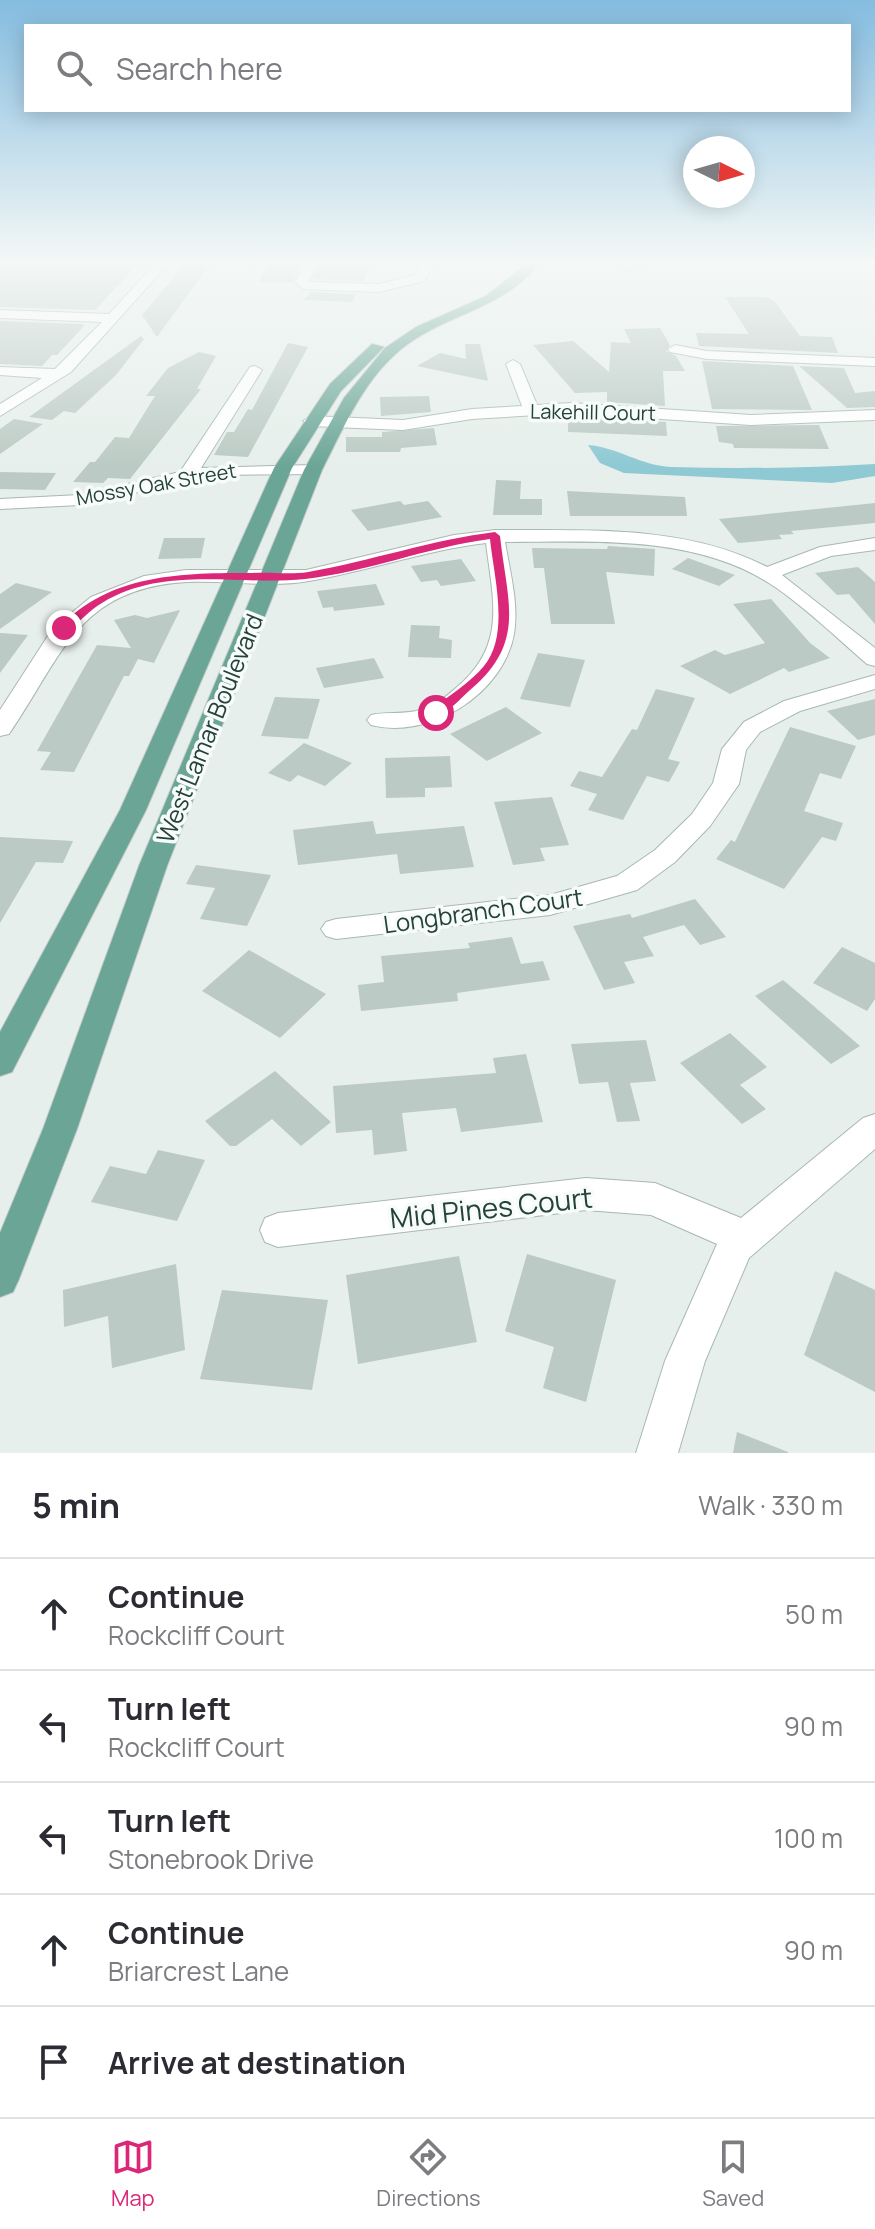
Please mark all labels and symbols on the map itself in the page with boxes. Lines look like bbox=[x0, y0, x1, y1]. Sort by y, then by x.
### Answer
north arrow bbox=[683, 136, 755, 208]
street label: Lakehill Court bbox=[530, 397, 656, 427]
street label: Mossy Oak Street bbox=[74, 457, 238, 511]
street label: West Lamar Boulevard bbox=[148, 608, 270, 848]
route end bbox=[46, 610, 82, 646]
route start bbox=[418, 695, 454, 731]
street label: Longbranch Court bbox=[381, 880, 585, 940]
street label: Mid Pines Court bbox=[388, 1177, 594, 1237]

